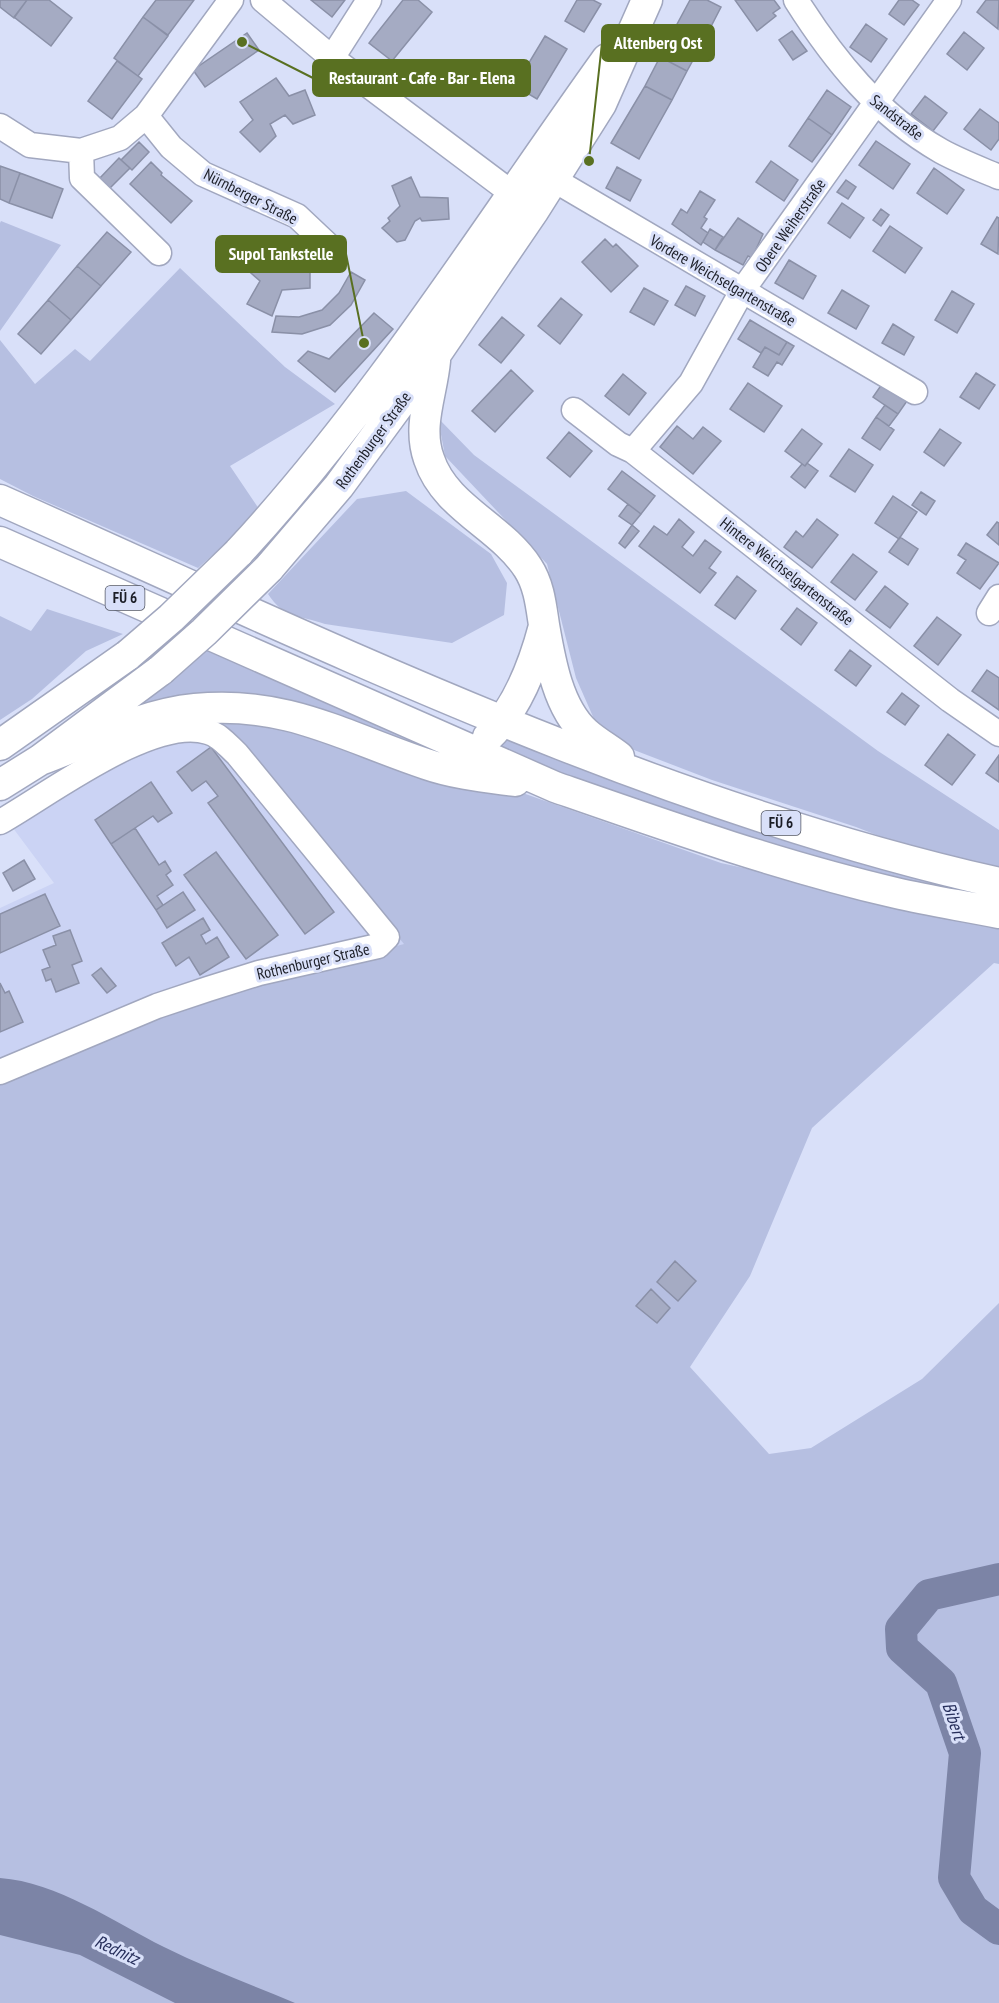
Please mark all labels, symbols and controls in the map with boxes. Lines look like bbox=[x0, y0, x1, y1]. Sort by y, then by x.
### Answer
callout: Altenberg Ost bbox=[602, 25, 714, 61]
text: Altenberg Ost bbox=[613, 31, 703, 54]
callout: Restaurant - Cafe - Bar - Elena bbox=[313, 60, 530, 96]
text: Restaurant - Cafe - Bar - Elena bbox=[329, 66, 515, 89]
street label: Sandstraße bbox=[866, 90, 928, 144]
street label: Nürnberger Straße bbox=[201, 164, 301, 228]
street label: Obere Weiherstraße bbox=[750, 174, 830, 276]
street label: Vordere Weichselgartenstraße bbox=[646, 230, 800, 330]
callout: Supol Tankstelle bbox=[216, 236, 346, 272]
text: Supol Tankstelle bbox=[228, 242, 334, 265]
street label: Rothenburger Straße bbox=[331, 388, 415, 492]
street label: Hintere Weichselgartenstraße bbox=[716, 513, 858, 629]
road number: FÜ 6 bbox=[106, 586, 144, 610]
road number: FÜ 6 bbox=[762, 811, 800, 835]
street label: Rothenburger Straße bbox=[255, 938, 371, 984]
water label: Bibert bbox=[937, 1699, 972, 1744]
water label: Rednitz bbox=[91, 1929, 145, 1971]

